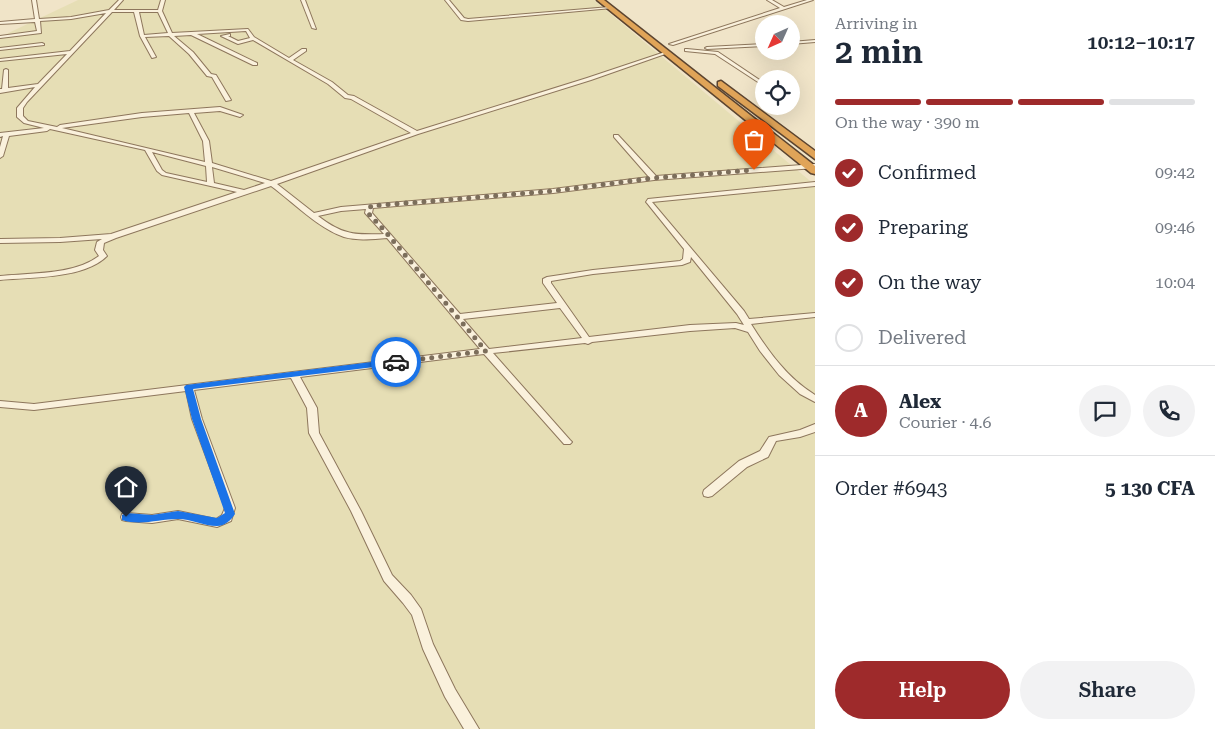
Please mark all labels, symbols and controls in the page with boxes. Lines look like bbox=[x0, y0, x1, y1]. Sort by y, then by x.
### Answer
text: Arriving in bbox=[835, 14, 918, 33]
north arrow bbox=[755, 15, 800, 60]
map controls bbox=[755, 15, 800, 115]
text: 10:12–10:17 bbox=[1087, 31, 1195, 54]
text: 2 min bbox=[835, 33, 923, 71]
button: locate bbox=[755, 70, 800, 115]
text: On the way · 390 m bbox=[835, 113, 980, 132]
pin bbox=[733, 119, 775, 170]
icon: bag bbox=[740, 126, 768, 154]
icon: check bbox=[835, 159, 863, 187]
text: Confirmed bbox=[878, 161, 976, 184]
text: 09:42 bbox=[1155, 163, 1195, 182]
icon: check bbox=[835, 214, 863, 242]
text: Preparing bbox=[878, 216, 968, 239]
text: 09:46 bbox=[1155, 218, 1195, 237]
icon: check bbox=[835, 269, 863, 297]
text: On the way bbox=[878, 271, 981, 294]
text: 10:04 bbox=[1155, 273, 1195, 292]
text: Delivered bbox=[878, 326, 966, 349]
courier bbox=[371, 337, 421, 387]
icon: car bbox=[382, 348, 410, 376]
button: chat bbox=[1079, 385, 1131, 437]
button: phone bbox=[1143, 385, 1195, 437]
text: Alex bbox=[899, 390, 941, 413]
text: A bbox=[854, 399, 868, 422]
text: Courier · 4.6 bbox=[899, 413, 992, 432]
pin bbox=[105, 466, 147, 517]
icon: home bbox=[112, 473, 140, 501]
text: Order #6943 bbox=[835, 477, 947, 500]
text: 5 130 CFA bbox=[1105, 477, 1195, 500]
button: Help bbox=[835, 661, 1010, 719]
button: Share bbox=[1020, 661, 1195, 719]

